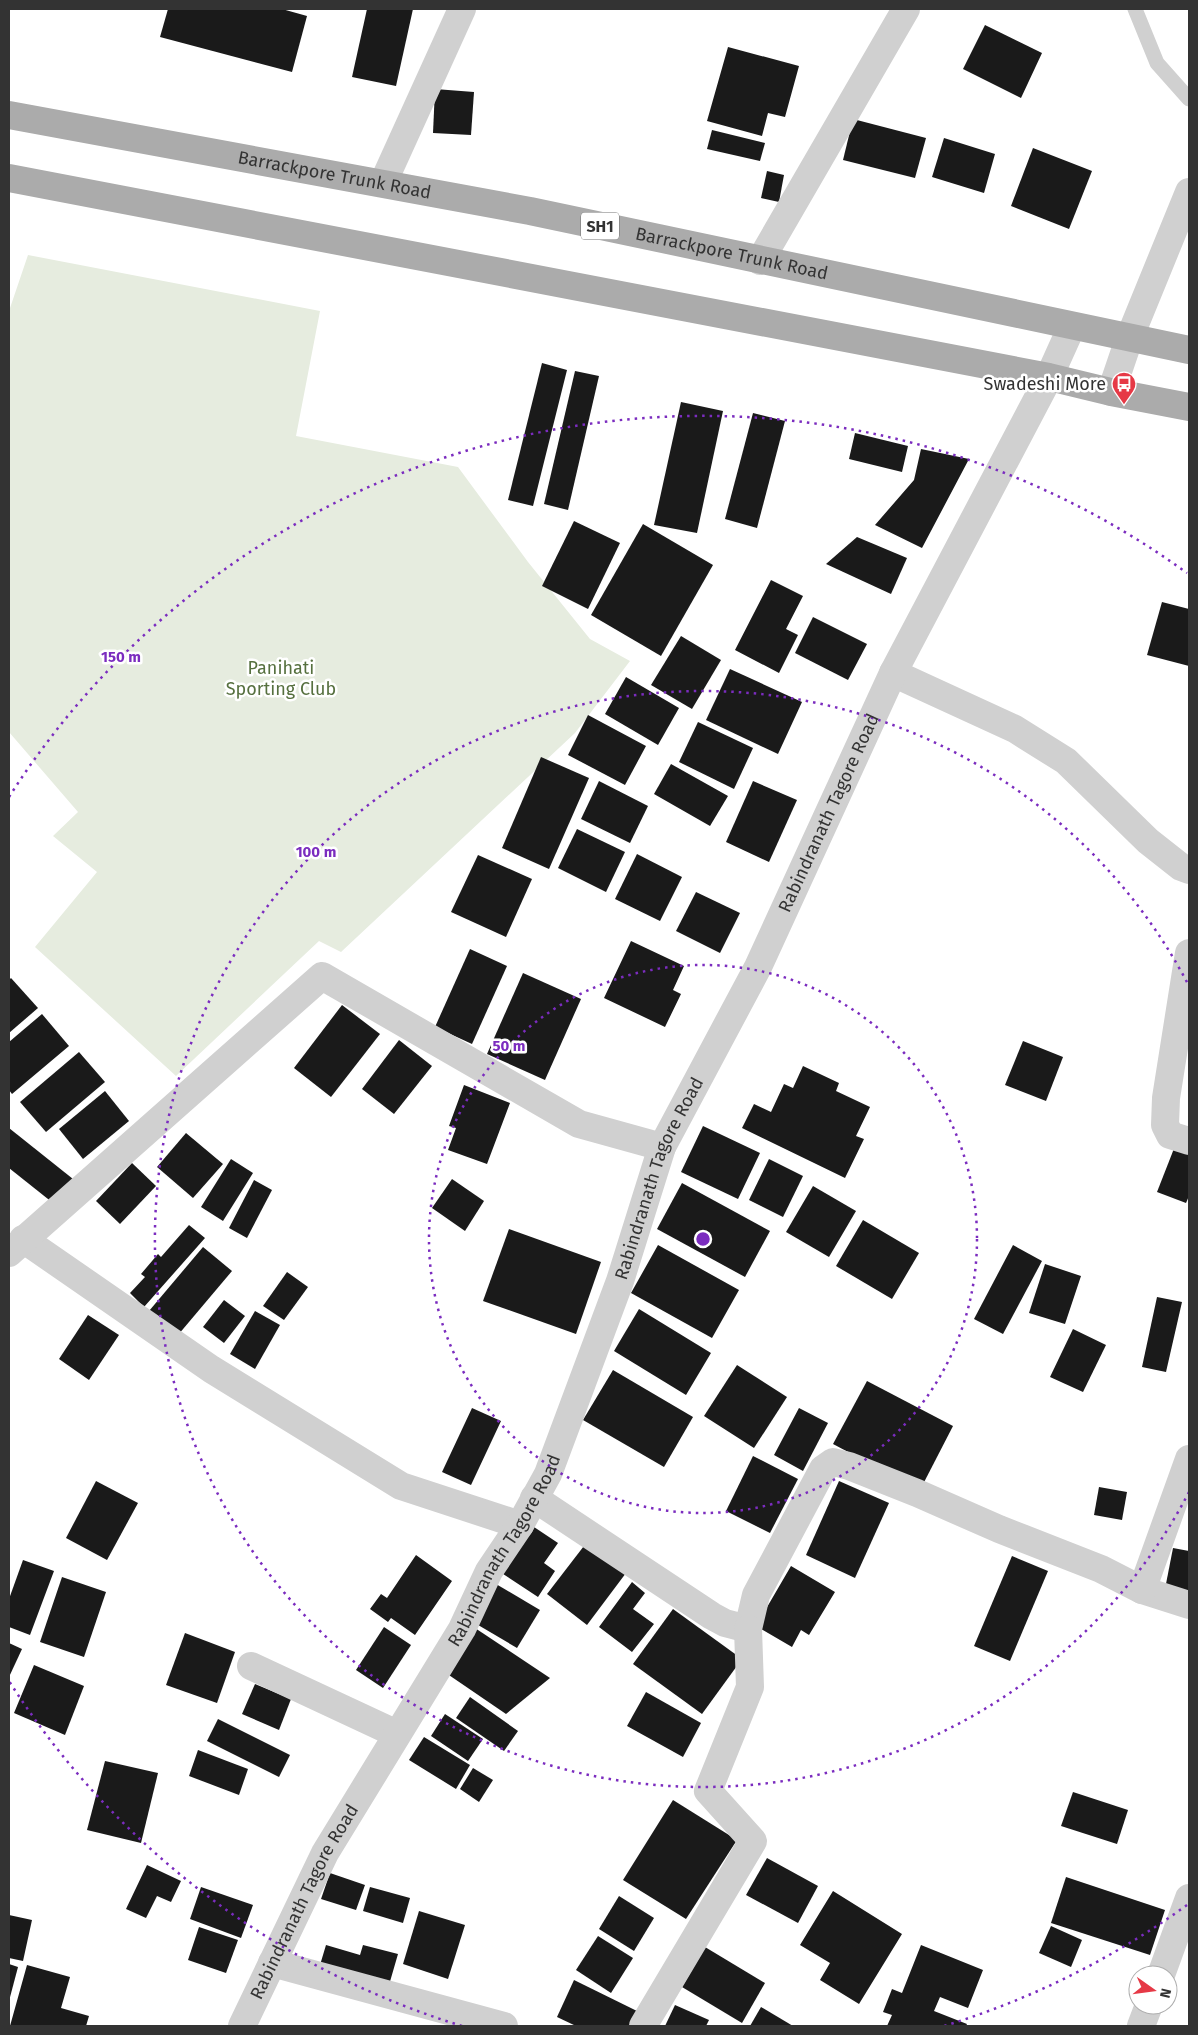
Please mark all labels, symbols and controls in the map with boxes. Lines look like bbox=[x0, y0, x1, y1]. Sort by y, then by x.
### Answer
street label: Barrackpore Trunk Road bbox=[236, 146, 433, 204]
road number: SH1 bbox=[581, 212, 619, 240]
street label: Barrackpore Trunk Road bbox=[634, 223, 830, 285]
bus stop icon: Swadeshi More bbox=[1111, 371, 1137, 405]
place label: Swadeshi More bbox=[984, 373, 1106, 395]
text: 150 m bbox=[101, 648, 141, 666]
park label: Panihati Sporting Club bbox=[226, 657, 336, 700]
street label: Rabindranath Tagore Road bbox=[774, 710, 884, 916]
text: 100 m bbox=[296, 843, 336, 861]
text: 50 m bbox=[492, 1037, 526, 1055]
street label: Rabindranath Tagore Road bbox=[610, 1073, 708, 1283]
centre of rings bbox=[694, 1230, 712, 1248]
street label: Rabindranath Tagore Road bbox=[443, 1451, 565, 1651]
street label: Rabindranath Tagore Road bbox=[245, 1800, 363, 2003]
north arrow bbox=[1128, 1965, 1178, 2015]
text: N bbox=[1156, 1986, 1175, 2000]

